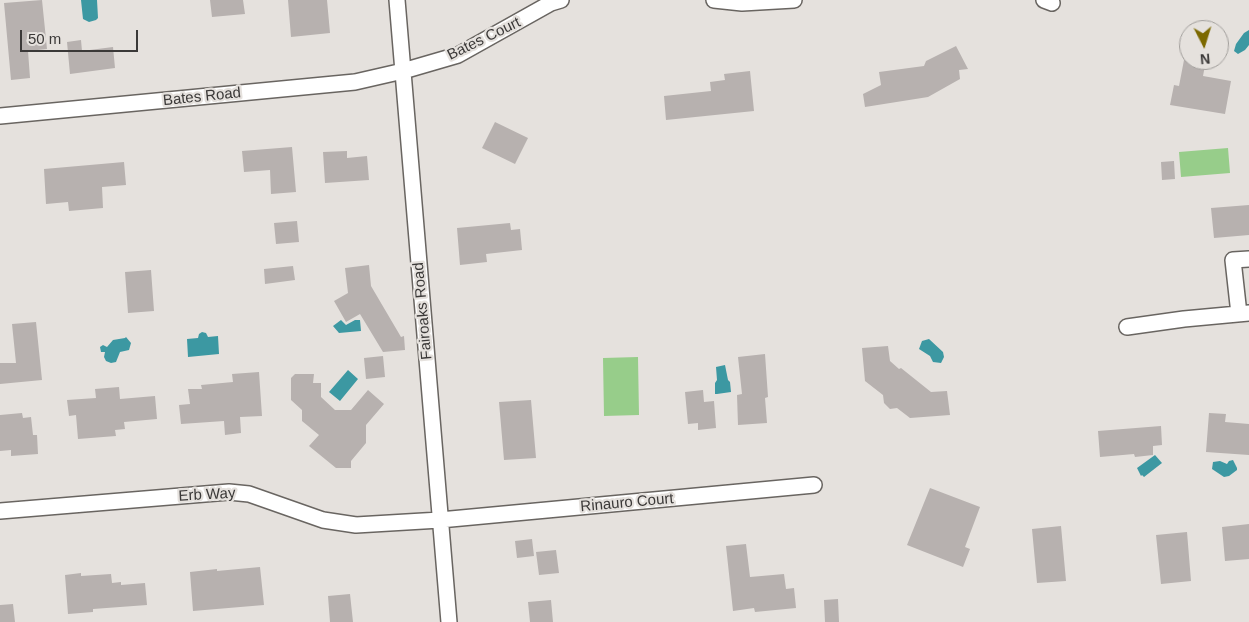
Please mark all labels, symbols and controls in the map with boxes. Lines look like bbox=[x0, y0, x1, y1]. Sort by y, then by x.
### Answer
street label: Bates Court bbox=[444, 14, 524, 64]
scale bar bbox=[22, 20, 140, 52]
north arrow bbox=[1179, 20, 1229, 70]
text: 50 m bbox=[28, 30, 61, 47]
text: N bbox=[1199, 51, 1211, 67]
street label: Bates Road bbox=[162, 84, 242, 110]
street label: Fairoaks Road bbox=[410, 262, 436, 360]
street label: Erb Way bbox=[178, 485, 236, 505]
street label: Rinauro Court bbox=[580, 490, 674, 516]

